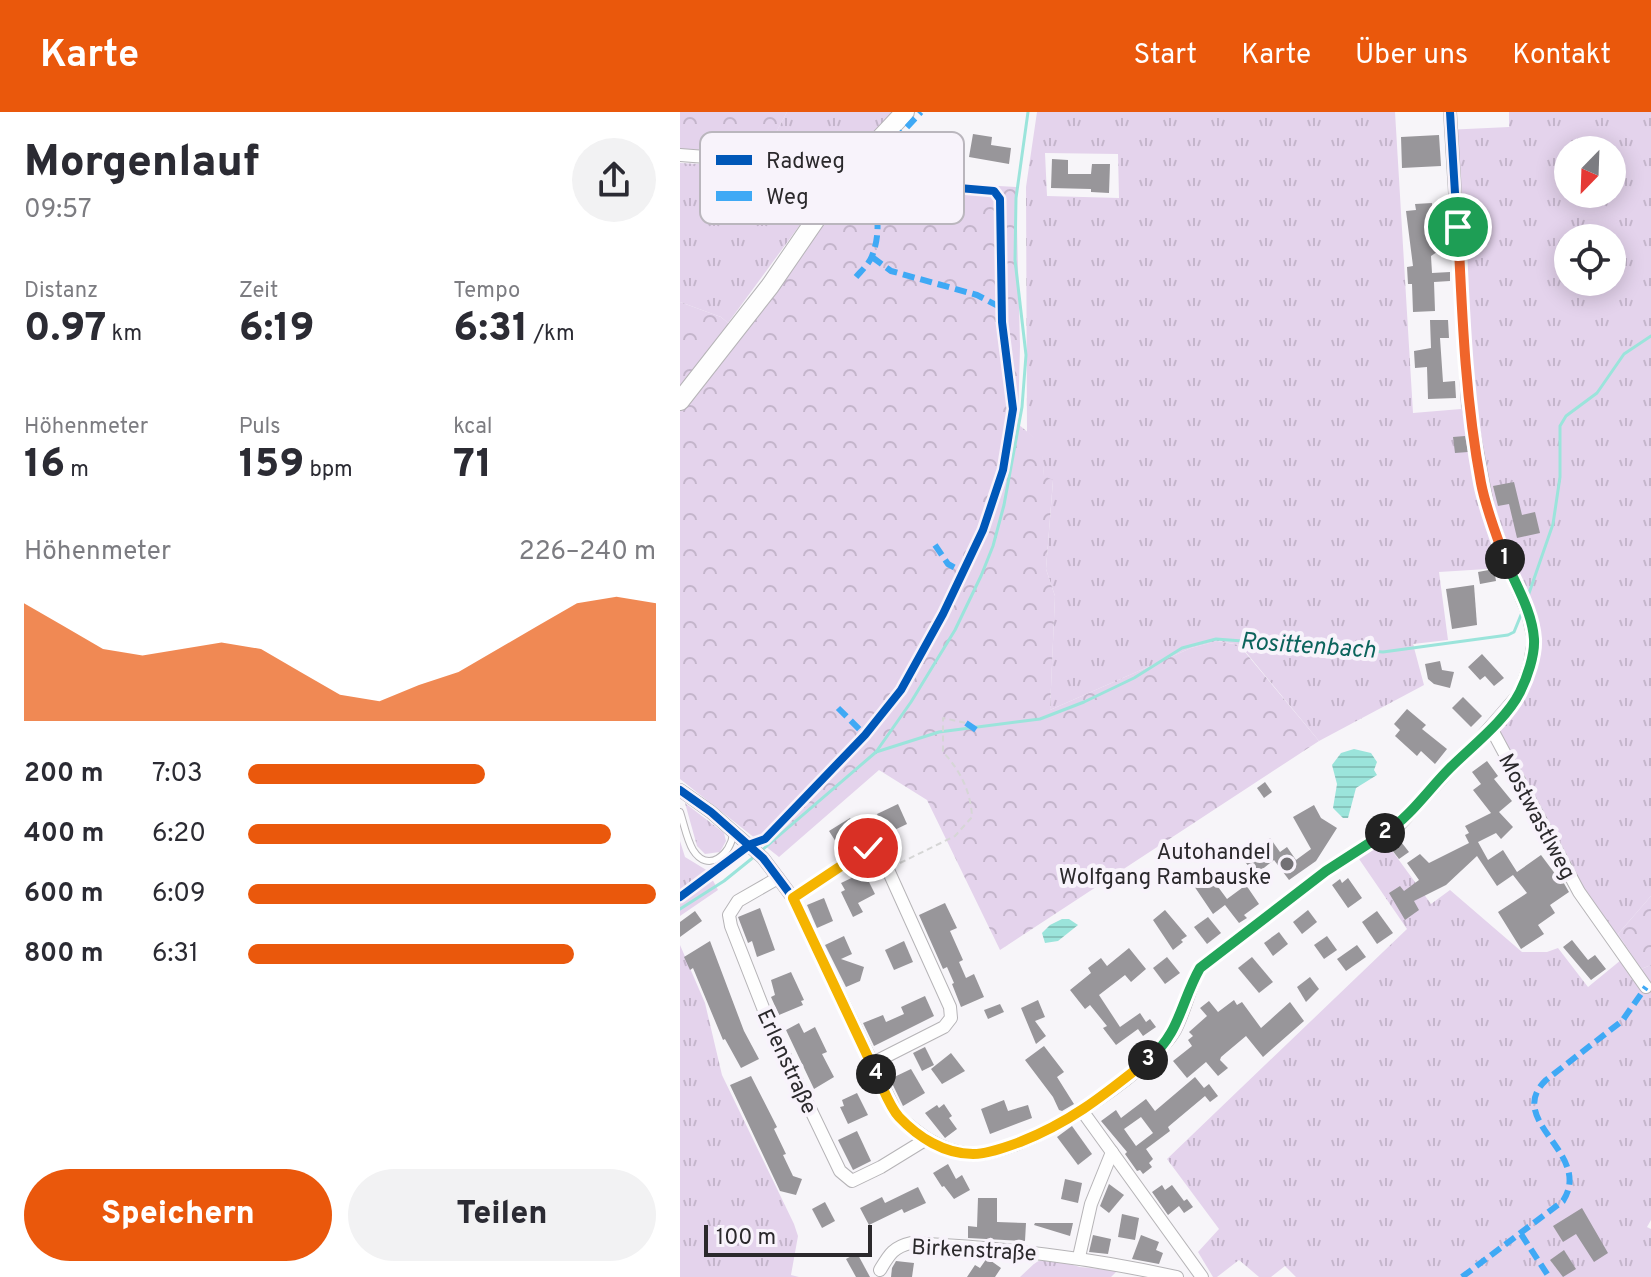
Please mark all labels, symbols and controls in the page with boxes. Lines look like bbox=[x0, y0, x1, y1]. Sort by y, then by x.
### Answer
text: Karte bbox=[40, 32, 139, 81]
text: Start bbox=[1133, 38, 1197, 74]
text: Karte bbox=[1241, 38, 1311, 74]
text: Über uns bbox=[1355, 38, 1468, 74]
text: Kontakt bbox=[1512, 38, 1611, 74]
legend bbox=[700, 132, 964, 224]
text: Morgenlauf bbox=[24, 136, 259, 192]
north arrow bbox=[1554, 136, 1626, 208]
map controls bbox=[1554, 136, 1626, 296]
button: share bbox=[572, 138, 656, 222]
text: Radweg bbox=[766, 149, 845, 176]
text: Weg bbox=[766, 185, 809, 212]
pin bbox=[1424, 193, 1492, 261]
text: 09:57 bbox=[24, 194, 92, 227]
icon: arrive bbox=[1436, 205, 1480, 249]
button: locate bbox=[1554, 224, 1626, 296]
text: Distanz bbox=[24, 278, 98, 305]
text: Zeit bbox=[239, 278, 278, 305]
text: Tempo bbox=[453, 278, 520, 305]
text: 0.97 bbox=[24, 305, 106, 355]
text: 6:19 bbox=[239, 305, 315, 355]
text: 6:31 bbox=[453, 305, 528, 355]
text: km bbox=[106, 321, 142, 348]
text: /km bbox=[528, 321, 575, 348]
text: Höhenmeter bbox=[24, 414, 148, 441]
text: Puls bbox=[239, 414, 281, 441]
text: kcal bbox=[453, 414, 492, 441]
text: 16 bbox=[24, 441, 65, 491]
text: 159 bbox=[239, 441, 304, 491]
text: 71 bbox=[453, 441, 492, 491]
text: m bbox=[65, 457, 89, 484]
text: bpm bbox=[304, 457, 353, 484]
text: Höhenmeter bbox=[24, 536, 171, 569]
text: 226–240 m bbox=[519, 536, 656, 569]
pin: 1 bbox=[1485, 539, 1525, 579]
text: 1 bbox=[1501, 545, 1509, 572]
water label: Rosittenbach bbox=[1239, 627, 1377, 667]
street label: Mostwastlweg bbox=[1491, 750, 1580, 885]
text: 200 m bbox=[24, 758, 103, 791]
text: 7:03 bbox=[152, 758, 203, 791]
pin: 2 bbox=[1365, 813, 1405, 853]
pin bbox=[834, 814, 902, 882]
text: 400 m bbox=[24, 818, 104, 851]
text: 6:20 bbox=[152, 818, 206, 851]
text: 2 bbox=[1378, 819, 1392, 846]
icon: check bbox=[846, 826, 890, 870]
place label: Autohandel Wolfgang Rambauske bbox=[1059, 840, 1271, 892]
marker: Autohandel Wolfgang Rambauske bbox=[1278, 855, 1296, 873]
text: 600 m bbox=[24, 878, 104, 911]
text: 6:09 bbox=[152, 878, 206, 911]
text: 800 m bbox=[24, 938, 104, 971]
text: 6:31 bbox=[152, 938, 199, 971]
street label: Erlenstraße bbox=[750, 1005, 822, 1119]
pin: 3 bbox=[1128, 1040, 1168, 1080]
text: 3 bbox=[1141, 1046, 1155, 1073]
pin: 4 bbox=[856, 1054, 896, 1094]
text: 4 bbox=[869, 1060, 883, 1087]
button: Speichern bbox=[24, 1169, 332, 1261]
button: Teilen bbox=[348, 1169, 656, 1261]
scale bar bbox=[704, 1221, 872, 1257]
text: 100 m bbox=[716, 1225, 776, 1252]
street label: Birkenstraße bbox=[911, 1235, 1037, 1268]

